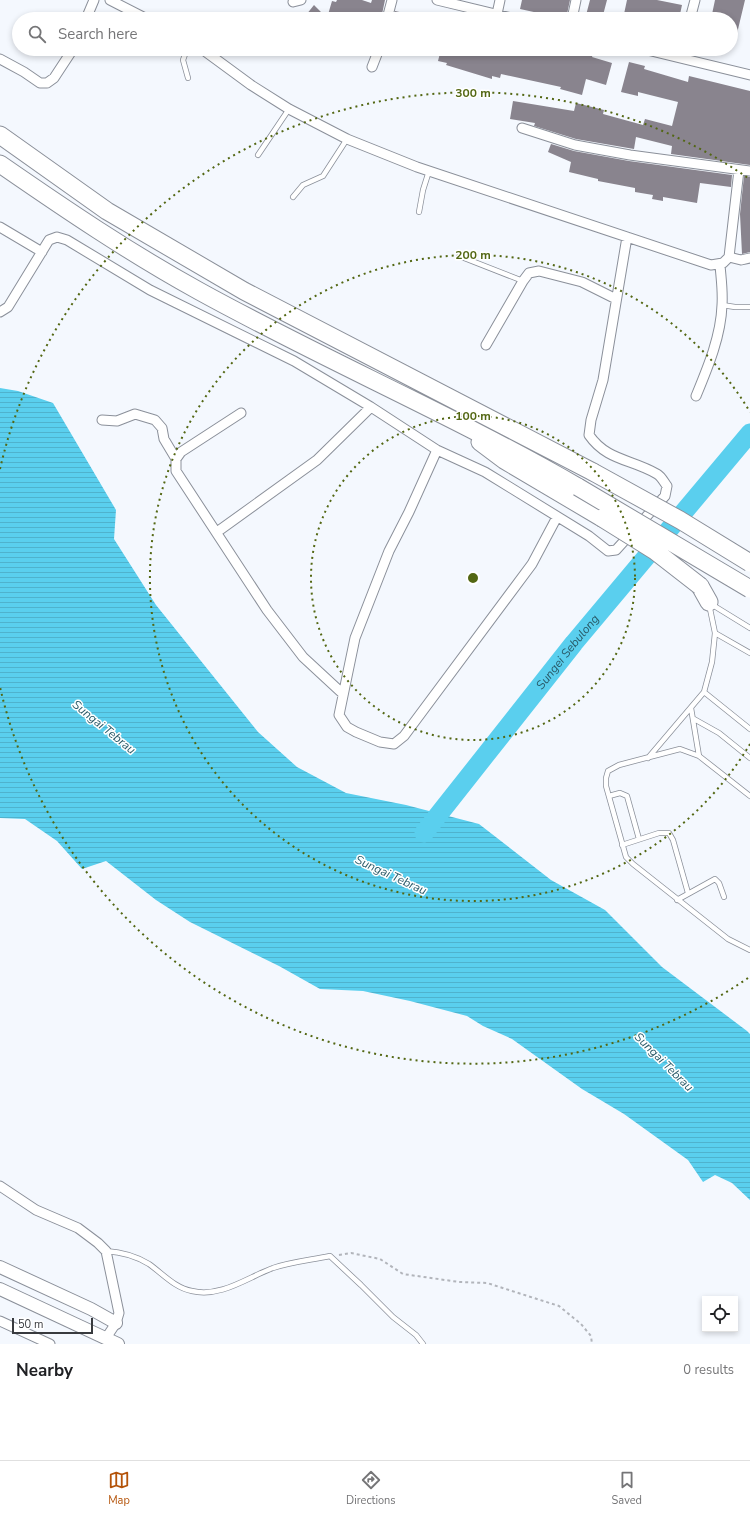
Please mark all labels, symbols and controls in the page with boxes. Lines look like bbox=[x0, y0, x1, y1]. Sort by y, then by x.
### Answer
search box bbox=[12, 12, 738, 56]
icon: search bbox=[26, 23, 48, 45]
text: Search here bbox=[58, 24, 138, 44]
text: 300 m bbox=[455, 85, 491, 101]
text: 200 m bbox=[455, 247, 491, 263]
text: 100 m bbox=[455, 408, 491, 424]
centre of rings bbox=[466, 571, 480, 585]
water label: Sungei Sebulong bbox=[532, 611, 603, 693]
water label: Sungai Tebrau bbox=[69, 696, 139, 758]
water label: Sungai Tebrau bbox=[353, 851, 430, 899]
water label: Sungai Tebrau bbox=[631, 1029, 697, 1095]
map controls bbox=[702, 1296, 738, 1332]
button: locate bbox=[702, 1296, 738, 1332]
scale bar bbox=[12, 1316, 93, 1335]
text: 50 m bbox=[18, 1317, 43, 1332]
text: Nearby bbox=[16, 1359, 73, 1382]
text: 0 results bbox=[683, 1361, 734, 1379]
tab: Map bbox=[108, 1469, 130, 1508]
tab: Directions bbox=[346, 1469, 396, 1508]
tab: Saved bbox=[612, 1469, 642, 1508]

